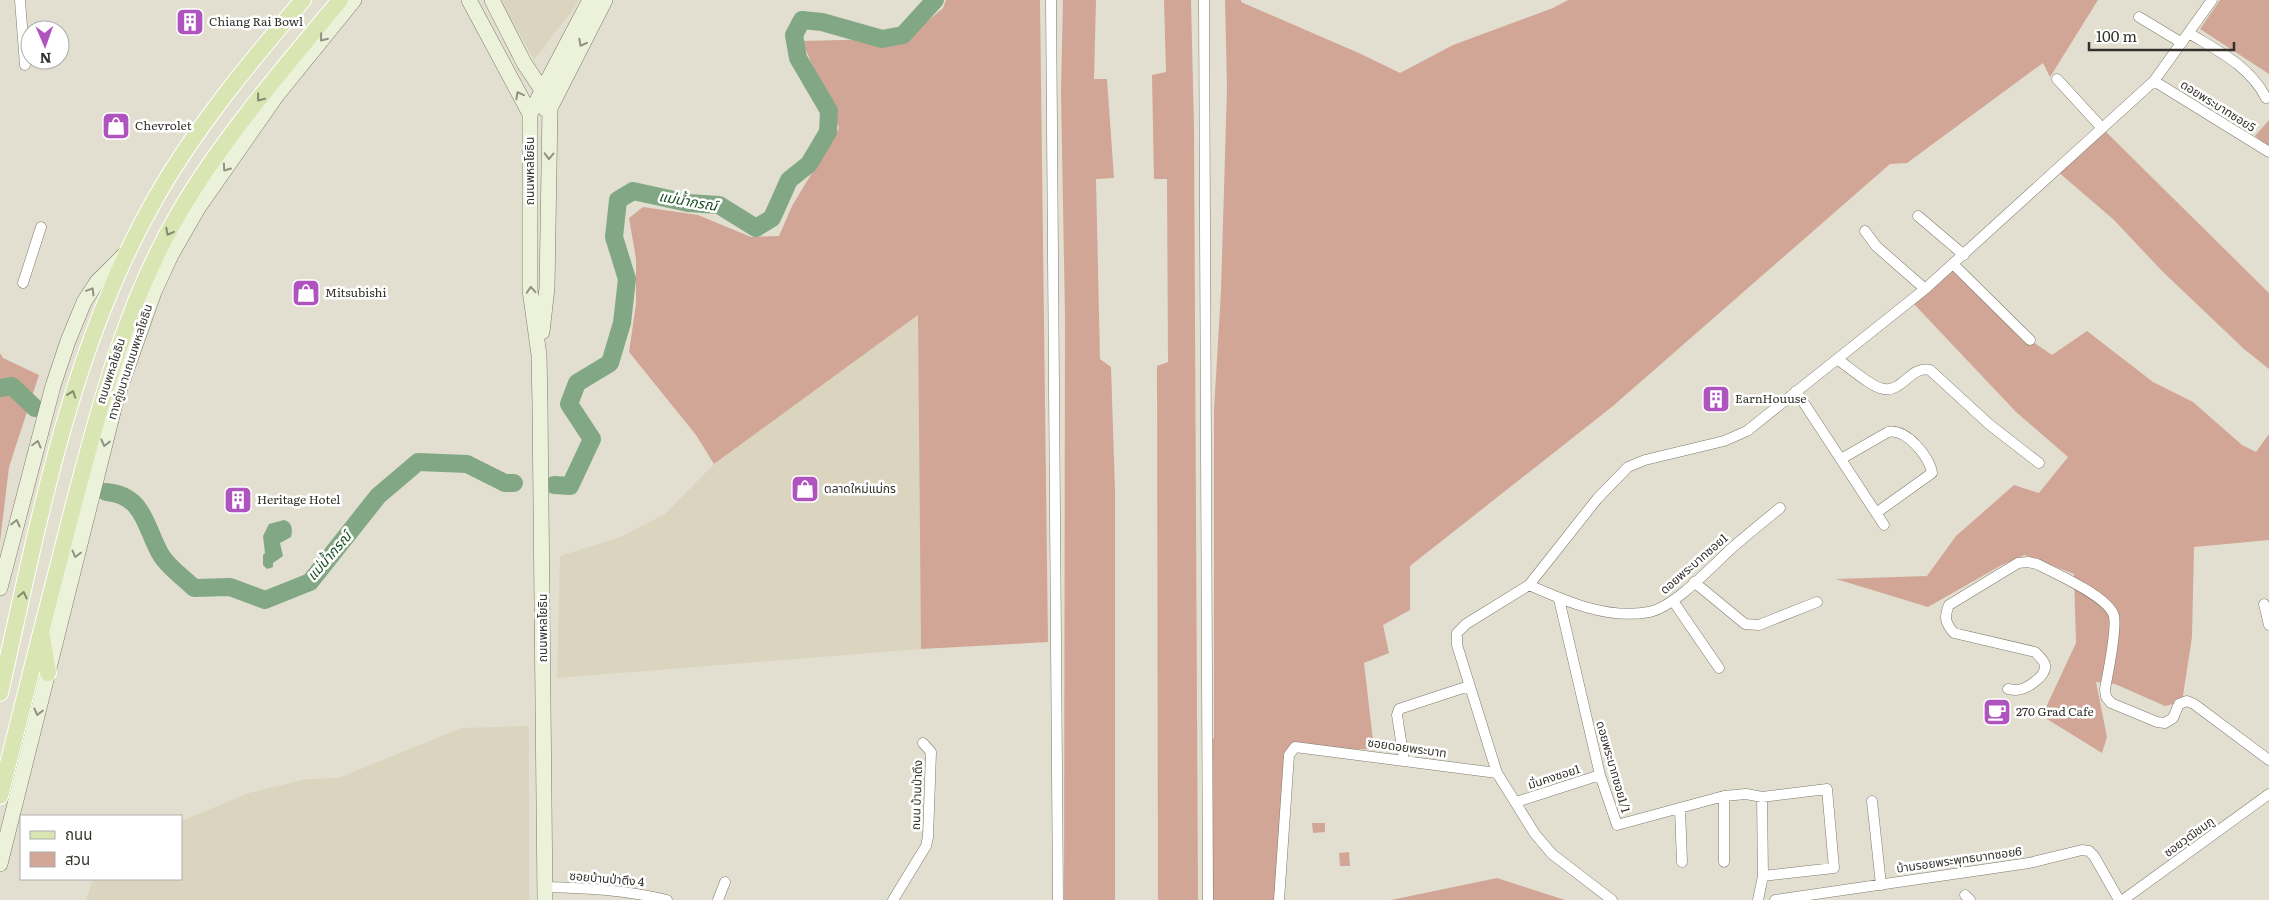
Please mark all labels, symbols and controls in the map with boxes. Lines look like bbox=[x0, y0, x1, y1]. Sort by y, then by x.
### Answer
building icon: Chiang Rai Bowl bbox=[175, 7, 205, 37]
place label: Chiang Rai Bowl bbox=[209, 12, 303, 30]
north arrow bbox=[20, 20, 70, 70]
scale bar bbox=[2089, 20, 2234, 52]
text: 100 m bbox=[2096, 24, 2137, 47]
one-way arrow bbox=[321, 32, 329, 41]
one-way arrow bbox=[579, 38, 589, 47]
text: N bbox=[39, 49, 52, 69]
street label: ดอยพระบาทซอย5 bbox=[2177, 75, 2260, 136]
one-way arrow bbox=[516, 91, 526, 100]
one-way arrow bbox=[257, 92, 266, 101]
shop icon: Chevrolet bbox=[101, 111, 131, 141]
place label: Chevrolet bbox=[135, 116, 192, 134]
street label: ถนนพหลโยธิน bbox=[520, 137, 538, 205]
one-way arrow bbox=[543, 153, 554, 161]
one-way arrow bbox=[223, 162, 232, 172]
water label: แม่น้ำกรณ์ bbox=[657, 185, 722, 215]
one-way arrow bbox=[165, 227, 175, 236]
shop icon: Mitsubishi bbox=[291, 278, 321, 308]
place label: Mitsubishi bbox=[325, 283, 387, 301]
one-way arrow bbox=[525, 285, 536, 293]
one-way arrow bbox=[85, 287, 95, 296]
street label: ทางคู่ขนานถนนพหลโยธิน bbox=[105, 302, 155, 422]
street label: ถนนพหลโยธิน bbox=[94, 336, 128, 406]
building icon: EarnHouuse bbox=[1701, 384, 1731, 414]
place label: EarnHouuse bbox=[1735, 389, 1806, 407]
one-way arrow bbox=[66, 391, 76, 399]
one-way arrow bbox=[100, 438, 111, 447]
one-way arrow bbox=[32, 440, 42, 448]
shop icon: ตลาดใหม่แม่กร bbox=[790, 474, 820, 504]
place label: ตลาดใหม่แม่กร bbox=[824, 479, 896, 497]
building icon: Heritage Hotel bbox=[223, 485, 253, 515]
place label: Heritage Hotel bbox=[257, 490, 340, 508]
one-way arrow bbox=[11, 520, 21, 528]
water label: แม่น้ำกรณ์ bbox=[301, 524, 357, 584]
street label: ดอยพระบาทซอย1 bbox=[1655, 529, 1731, 598]
one-way arrow bbox=[71, 550, 82, 559]
one-way arrow bbox=[17, 590, 28, 599]
street label: ถนนพหลโยธิน bbox=[533, 594, 551, 662]
cafe icon: 270 Grad Cafe bbox=[1982, 697, 2012, 727]
place label: 270 Grad Cafe bbox=[2016, 702, 2094, 720]
one-way arrow bbox=[34, 708, 44, 716]
street label: ดอยพระบาทซอย1/1 bbox=[1592, 719, 1636, 815]
street label: ซอยดอยพระบาท bbox=[1366, 733, 1448, 761]
street label: มั่นคงซอย1 bbox=[1525, 759, 1582, 793]
street label: ถนน บ้านป่าตึง bbox=[906, 760, 926, 830]
street label: ซอยวุฒิชมภู bbox=[2159, 812, 2217, 861]
legend bbox=[20, 815, 182, 880]
text: ถนน bbox=[65, 822, 92, 845]
street label: บ้านรอยพระพุทธบาทซอย6 bbox=[1895, 841, 2023, 877]
text: สวน bbox=[65, 847, 90, 870]
street label: ซอยบ้านป่าตึง 4 bbox=[569, 866, 646, 890]

